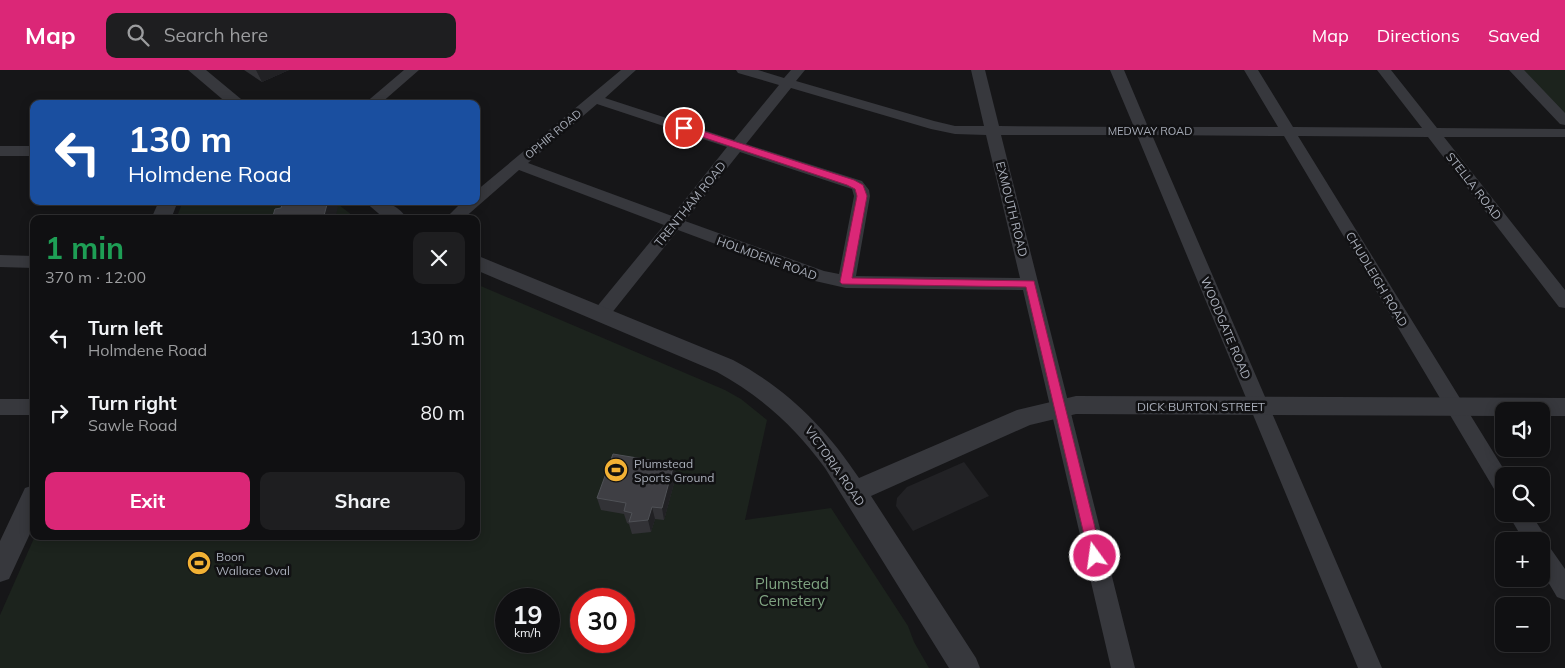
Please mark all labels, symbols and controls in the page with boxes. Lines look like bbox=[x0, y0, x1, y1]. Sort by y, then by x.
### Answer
search box bbox=[106, 13, 456, 58]
text: Map bbox=[25, 20, 76, 50]
icon: search bbox=[124, 21, 152, 49]
text: Search here bbox=[164, 23, 268, 47]
text: Map bbox=[1312, 24, 1349, 47]
text: Directions bbox=[1377, 24, 1460, 47]
text: Saved bbox=[1488, 24, 1540, 47]
street label: OPHIR ROAD bbox=[522, 106, 584, 162]
pin bbox=[663, 107, 705, 149]
icon: arrive bbox=[670, 114, 698, 142]
text: 130 m bbox=[128, 117, 232, 161]
icon: left bbox=[45, 120, 110, 185]
street label: MEDWAY ROAD bbox=[1108, 124, 1192, 138]
street label: STELLA ROAD bbox=[1443, 149, 1505, 223]
street label: TRENTHAM ROAD bbox=[651, 158, 729, 250]
text: Holmdene Road bbox=[128, 160, 292, 188]
street label: EXMOUTH ROAD bbox=[993, 160, 1031, 258]
text: 1 min bbox=[45, 229, 124, 267]
street label: CHUDLEIGH ROAD bbox=[1343, 229, 1411, 329]
button: close bbox=[413, 232, 465, 284]
street label: HOLMDENE ROAD bbox=[715, 233, 819, 283]
text: 370 m · 12:00 bbox=[45, 267, 146, 287]
street label: WOODGATE ROAD bbox=[1198, 274, 1254, 382]
text: Turn left bbox=[88, 316, 163, 340]
icon: left bbox=[45, 324, 73, 352]
text: 130 m bbox=[409, 326, 465, 350]
text: Holmdene Road bbox=[88, 340, 207, 360]
text: Turn right bbox=[88, 391, 177, 415]
icon: right bbox=[45, 399, 73, 427]
street label: DICK BURTON STREET bbox=[1137, 399, 1266, 414]
text: 80 m bbox=[421, 401, 465, 425]
map controls bbox=[1495, 402, 1550, 652]
button: sound bbox=[1495, 402, 1550, 457]
text: Sawle Road bbox=[88, 415, 177, 435]
street label: VICTORIA ROAD bbox=[802, 423, 868, 509]
place label: Plumstead Sports Ground bbox=[634, 456, 715, 485]
sports icon: Plumstead Sports Ground bbox=[603, 457, 629, 483]
button: search bbox=[1495, 467, 1550, 522]
button: Exit bbox=[45, 472, 250, 530]
button: Share bbox=[260, 472, 465, 530]
position arrow bbox=[1068, 529, 1120, 581]
button: + bbox=[1495, 532, 1550, 587]
place label: Boon Wallace Oval bbox=[216, 549, 290, 578]
sports icon: Boon Wallace Oval bbox=[186, 550, 212, 576]
park label: Plumstead Cemetery bbox=[755, 574, 829, 610]
speed limit sign: 30 bbox=[570, 588, 635, 653]
button: − bbox=[1495, 597, 1550, 652]
text: 19 bbox=[512, 599, 543, 630]
text: km/h bbox=[514, 625, 541, 640]

